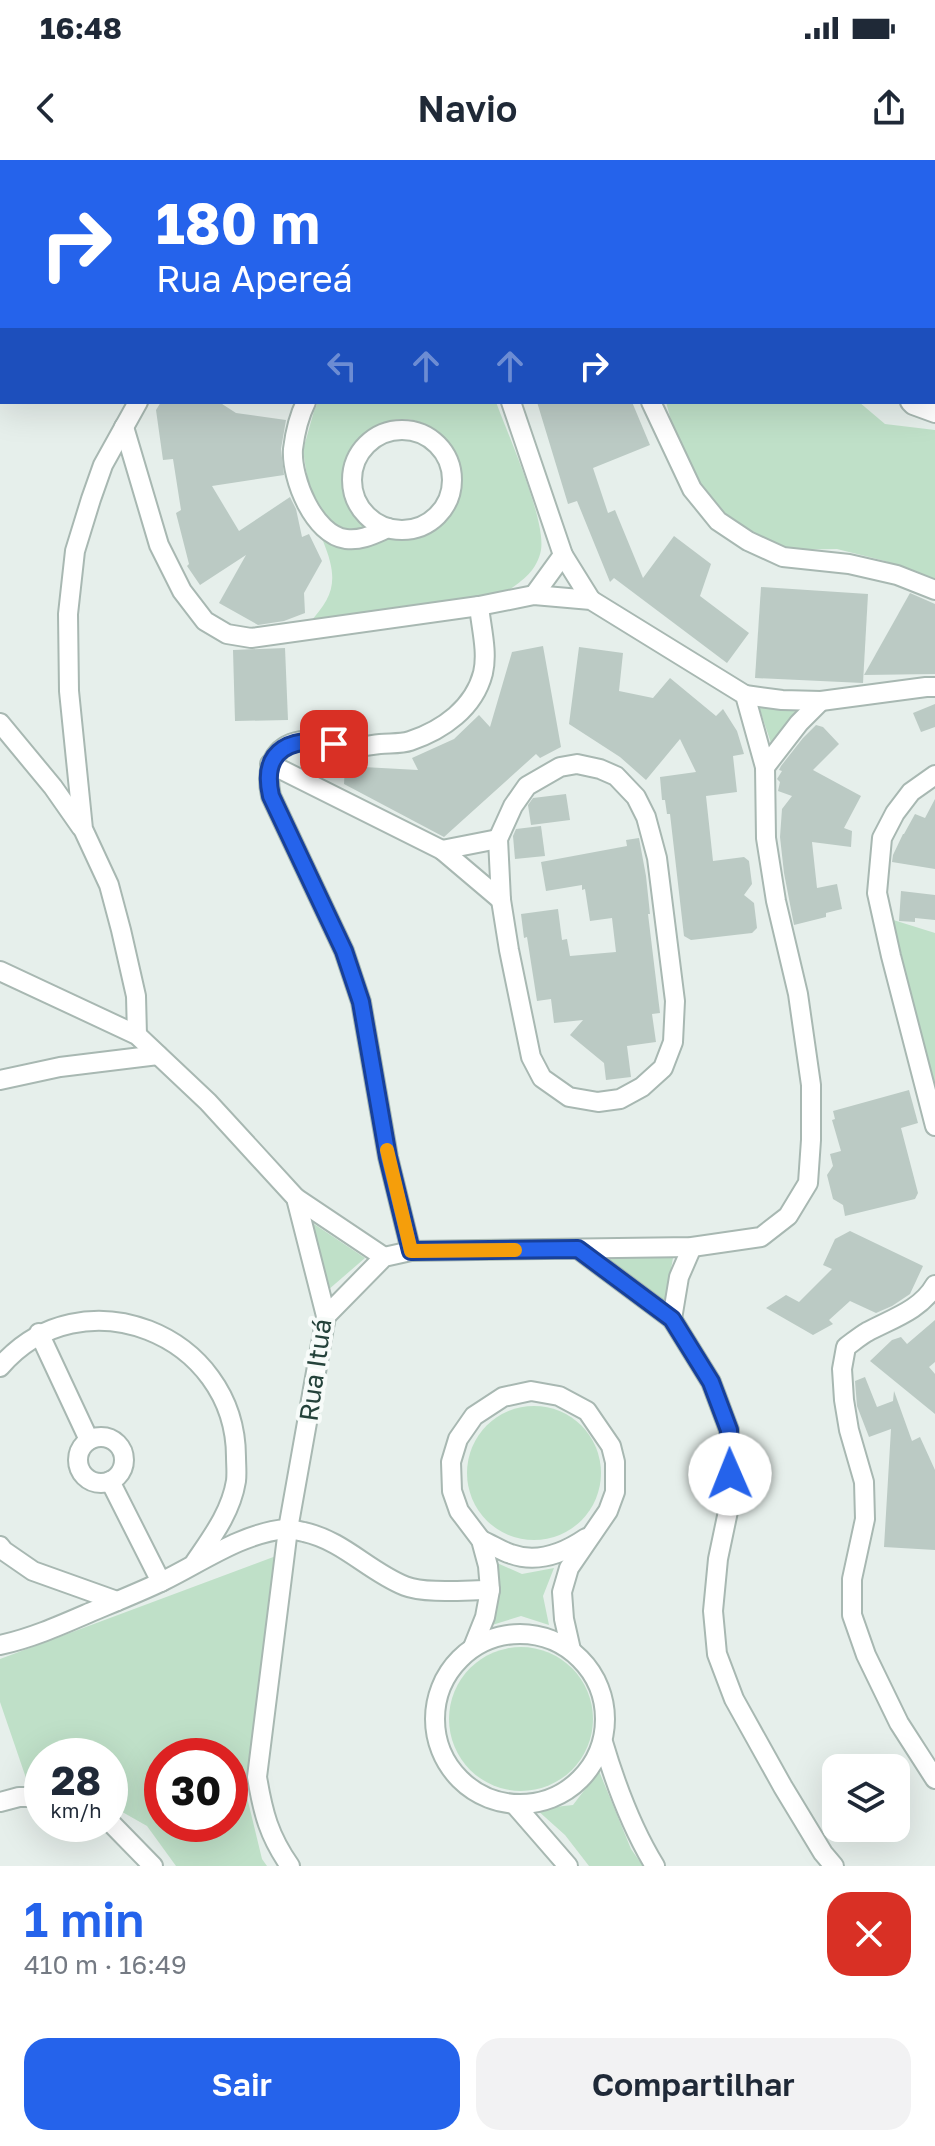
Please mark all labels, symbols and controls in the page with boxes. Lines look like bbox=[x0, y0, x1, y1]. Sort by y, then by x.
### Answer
text: 16:48 bbox=[40, 10, 122, 46]
icon: back bbox=[24, 86, 68, 130]
icon: share bbox=[867, 86, 911, 130]
text: Navio bbox=[418, 87, 517, 130]
text: 180 m bbox=[156, 189, 320, 256]
icon: right bbox=[24, 192, 128, 296]
text: Rua Apereá bbox=[156, 257, 353, 300]
icon: left bbox=[320, 344, 364, 388]
icon: ahead bbox=[404, 344, 448, 388]
icon: ahead bbox=[488, 344, 532, 388]
icon: right bbox=[572, 344, 616, 388]
pin bbox=[300, 710, 368, 778]
icon: arrive bbox=[312, 722, 356, 766]
street label: Rua Ituá bbox=[292, 1317, 338, 1423]
position arrow bbox=[688, 1432, 772, 1516]
speed limit sign: 30 bbox=[144, 1738, 248, 1842]
map controls bbox=[822, 1754, 910, 1842]
button: layers bbox=[822, 1754, 910, 1842]
text: 28 bbox=[51, 1756, 101, 1804]
text: km/h bbox=[51, 1798, 101, 1822]
text: 1 min bbox=[24, 1890, 144, 1948]
button: close bbox=[827, 1892, 911, 1976]
text: 410 m · 16:49 bbox=[24, 1949, 187, 1980]
button: Sair bbox=[24, 2038, 460, 2130]
button: Compartilhar bbox=[476, 2038, 911, 2130]

